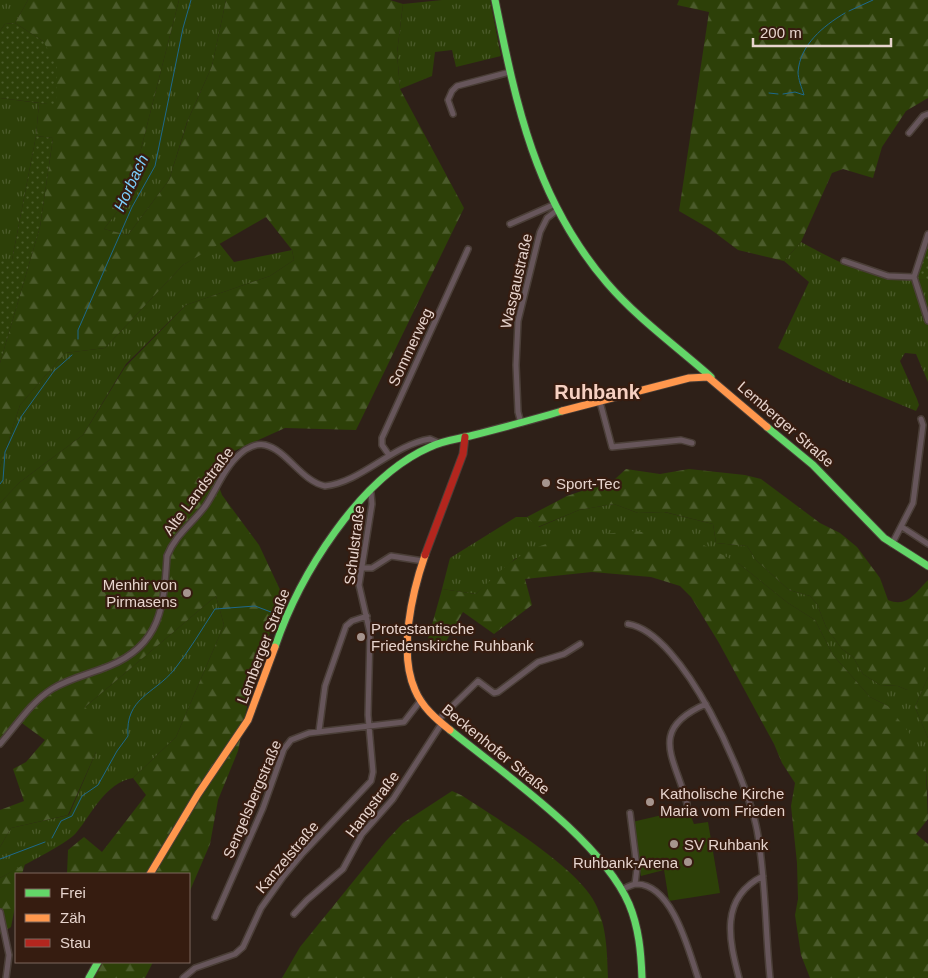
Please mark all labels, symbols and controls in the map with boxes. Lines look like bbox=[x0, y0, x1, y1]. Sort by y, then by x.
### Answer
scale bar bbox=[753, 15, 890, 47]
text: 200 m bbox=[760, 24, 802, 41]
water label: Horbach bbox=[111, 152, 152, 214]
street label: Wasgaustraße bbox=[497, 232, 535, 330]
street label: Sommerweg bbox=[385, 305, 435, 389]
street label: Lemberger Straße bbox=[734, 378, 838, 470]
district label: Ruhbank bbox=[554, 381, 641, 403]
street label: Alte Landstraße bbox=[159, 444, 237, 538]
place label: Sport-Tec bbox=[556, 475, 621, 492]
marker: Sport-Tec bbox=[540, 477, 552, 489]
street label: Schulstraße bbox=[341, 504, 367, 586]
place label: Menhir von Pirmasens bbox=[103, 576, 177, 610]
street label: Lemberger Straße bbox=[233, 586, 293, 706]
marker: Menhir von Pirmasens bbox=[181, 587, 193, 599]
place label: Protestantische Friedenskirche Ruhbank bbox=[371, 620, 534, 654]
marker: Protestantische Friedenskirche Ruhbank bbox=[355, 631, 367, 643]
street label: Beckenhofer Straße bbox=[439, 700, 553, 798]
street label: Sengelsbergstraße bbox=[219, 737, 285, 861]
street label: Hangstraße bbox=[342, 768, 402, 840]
place label: Katholische Kirche Maria vom Frieden bbox=[660, 785, 785, 819]
marker: Katholische Kirche Maria vom Frieden bbox=[644, 796, 656, 808]
street label: Kanzelstraße bbox=[252, 818, 322, 896]
place label: SV Ruhbank bbox=[684, 836, 769, 853]
marker: SV Ruhbank bbox=[668, 838, 680, 850]
place label: Ruhbank-Arena bbox=[573, 854, 679, 871]
marker: Ruhbank-Arena bbox=[682, 856, 694, 868]
legend bbox=[15, 873, 190, 963]
text: Frei bbox=[60, 884, 86, 901]
text: Zäh bbox=[60, 909, 86, 926]
text: Stau bbox=[60, 934, 91, 951]

